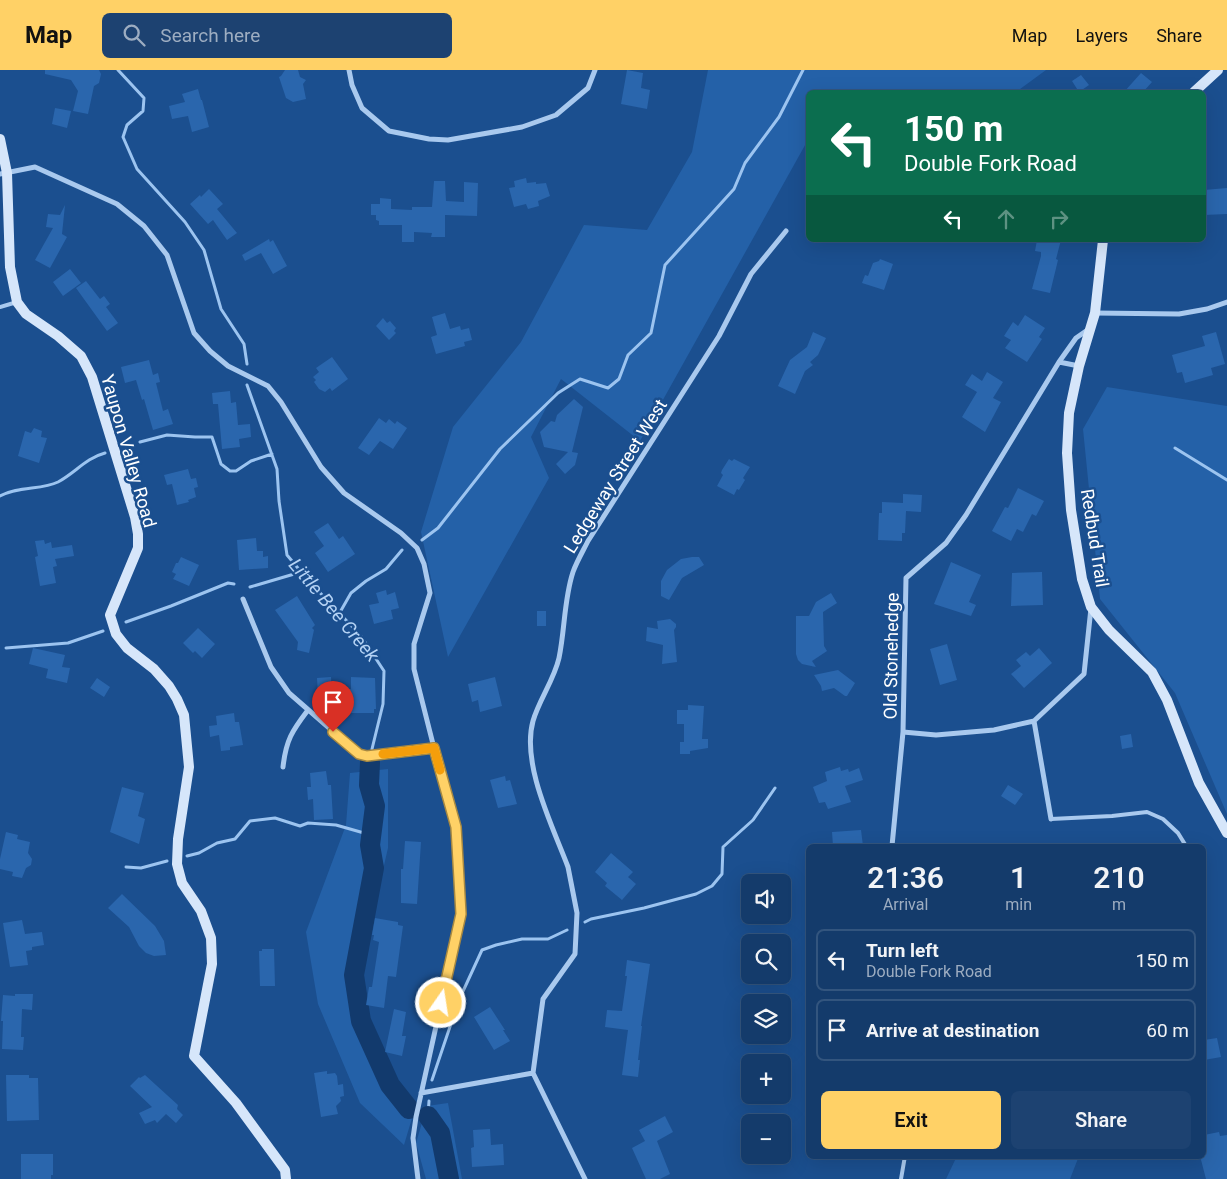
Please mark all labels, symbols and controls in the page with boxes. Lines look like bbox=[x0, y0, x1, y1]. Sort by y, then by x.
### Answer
search box bbox=[102, 13, 452, 58]
text: Map bbox=[25, 21, 72, 49]
icon: search bbox=[120, 21, 148, 49]
text: Search here bbox=[160, 24, 260, 47]
text: Map bbox=[1012, 25, 1047, 46]
text: Layers bbox=[1075, 25, 1128, 46]
text: Share bbox=[1156, 25, 1202, 46]
text: 150 m bbox=[904, 109, 1003, 150]
icon: left bbox=[821, 110, 886, 175]
text: Double Fork Road bbox=[904, 151, 1077, 176]
icon: left bbox=[939, 205, 967, 233]
icon: ahead bbox=[992, 205, 1020, 233]
icon: right bbox=[1045, 205, 1073, 233]
street label: Yaupon Valley Road bbox=[97, 372, 161, 530]
street label: Ledgeway Street West bbox=[559, 395, 671, 557]
street label: Redbud Trail bbox=[1077, 487, 1113, 589]
water label: Little Bee Creek bbox=[284, 554, 384, 667]
street label: Old Stonehedge bbox=[879, 592, 903, 720]
pin bbox=[312, 681, 354, 732]
icon: arrive bbox=[319, 688, 347, 716]
text: 21:36 bbox=[867, 860, 944, 895]
text: 1 bbox=[1010, 860, 1027, 895]
text: 210 bbox=[1093, 860, 1145, 895]
map controls bbox=[741, 874, 791, 1164]
button: sound bbox=[741, 874, 791, 924]
text: Arrival bbox=[883, 895, 928, 914]
text: min bbox=[1005, 895, 1032, 914]
text: m bbox=[1112, 895, 1126, 914]
button: search bbox=[741, 934, 791, 984]
text: Turn left bbox=[866, 939, 939, 962]
icon: left bbox=[823, 946, 851, 974]
text: 150 m bbox=[1136, 949, 1189, 972]
text: Double Fork Road bbox=[866, 962, 992, 981]
position arrow bbox=[414, 976, 466, 1028]
button: layers bbox=[741, 994, 791, 1044]
icon: arrive bbox=[823, 1016, 851, 1044]
text: Arrive at destination bbox=[866, 1019, 1039, 1042]
text: 60 m bbox=[1146, 1019, 1189, 1042]
button: + bbox=[741, 1054, 791, 1104]
button: Exit bbox=[821, 1091, 1001, 1149]
button: Share bbox=[1011, 1091, 1191, 1149]
button: − bbox=[741, 1114, 791, 1164]

